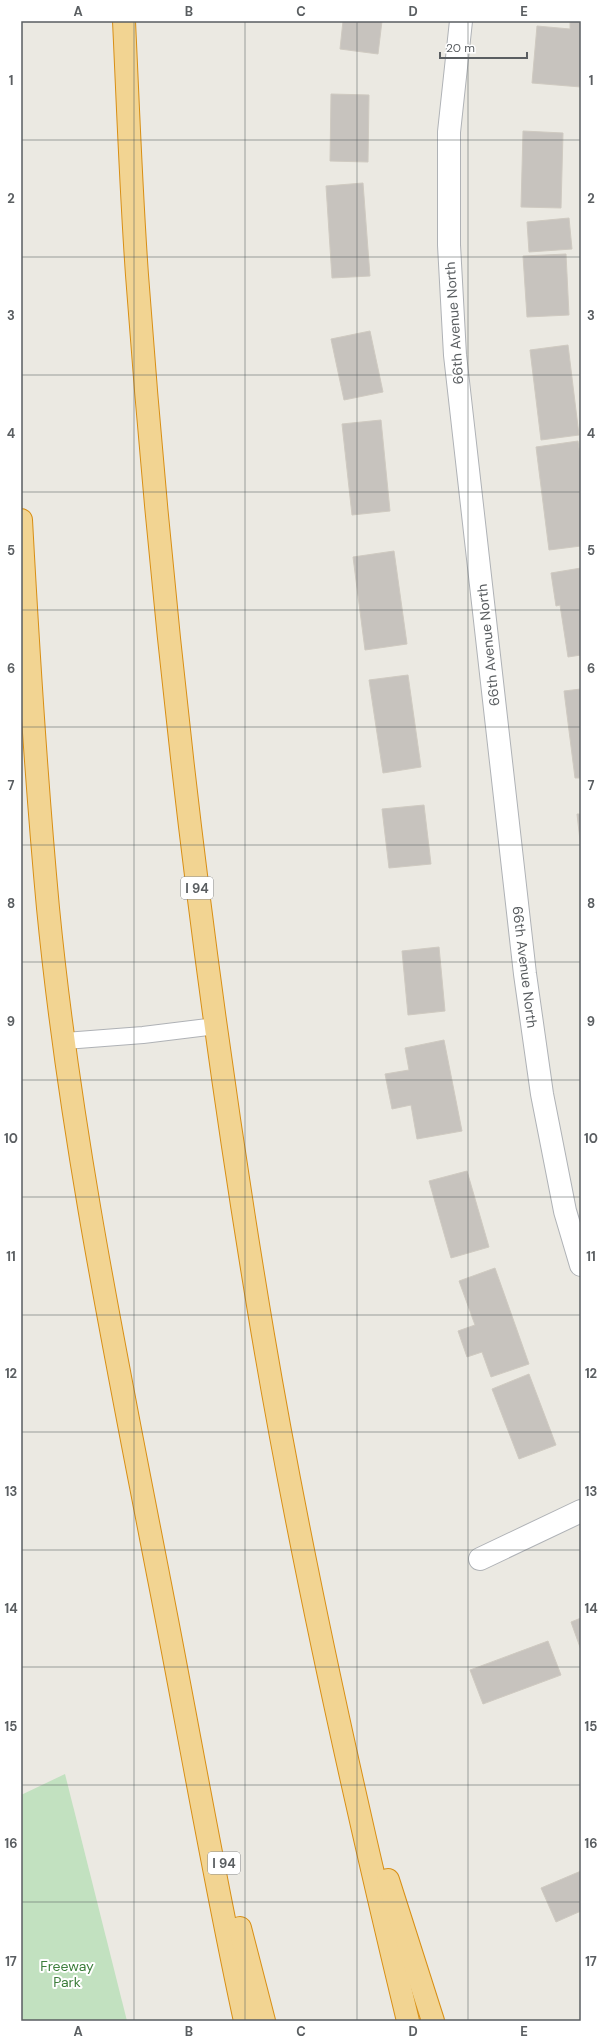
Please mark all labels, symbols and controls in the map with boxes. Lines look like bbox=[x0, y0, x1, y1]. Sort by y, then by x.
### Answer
text: A bbox=[73, 3, 83, 20]
text: B bbox=[185, 3, 193, 20]
text: C bbox=[296, 3, 306, 20]
text: D bbox=[408, 3, 418, 20]
text: E bbox=[520, 3, 528, 20]
scale bar bbox=[440, 34, 527, 60]
text: 20 m bbox=[446, 40, 475, 56]
text: 1 bbox=[9, 72, 13, 89]
text: 1 bbox=[589, 72, 593, 89]
text: 2 bbox=[7, 190, 15, 207]
text: 2 bbox=[587, 190, 595, 207]
street label: 66th Avenue North bbox=[441, 261, 467, 385]
text: 3 bbox=[7, 307, 15, 324]
text: 3 bbox=[587, 307, 595, 324]
text: 4 bbox=[7, 425, 15, 442]
text: 4 bbox=[587, 425, 595, 442]
text: 5 bbox=[7, 542, 15, 559]
text: 5 bbox=[587, 542, 595, 559]
street label: 66th Avenue North bbox=[473, 583, 503, 707]
text: 6 bbox=[7, 660, 15, 677]
text: 6 bbox=[587, 660, 595, 677]
text: 7 bbox=[8, 777, 15, 794]
text: 7 bbox=[588, 777, 595, 794]
road number: I 94 bbox=[181, 877, 213, 899]
text: 8 bbox=[7, 895, 15, 912]
text: 8 bbox=[587, 895, 595, 912]
street label: 66th Avenue North bbox=[509, 905, 541, 1029]
text: 9 bbox=[7, 1013, 15, 1030]
text: 9 bbox=[587, 1013, 595, 1030]
text: 10 bbox=[4, 1130, 18, 1147]
text: 10 bbox=[584, 1130, 598, 1147]
text: 11 bbox=[6, 1248, 16, 1265]
text: 11 bbox=[586, 1248, 596, 1265]
text: 12 bbox=[5, 1365, 17, 1382]
text: 12 bbox=[585, 1365, 597, 1382]
text: 13 bbox=[5, 1483, 17, 1500]
text: 13 bbox=[585, 1483, 597, 1500]
text: 14 bbox=[4, 1600, 18, 1617]
text: 14 bbox=[584, 1600, 598, 1617]
text: 15 bbox=[5, 1718, 17, 1735]
text: 15 bbox=[585, 1718, 597, 1735]
text: 16 bbox=[5, 1835, 17, 1852]
text: 16 bbox=[585, 1835, 597, 1852]
road number: I 94 bbox=[208, 1852, 240, 1874]
text: 17 bbox=[5, 1953, 17, 1970]
text: 17 bbox=[585, 1953, 597, 1970]
park label: Freeway Park bbox=[40, 1957, 94, 1991]
text: A bbox=[73, 2023, 83, 2040]
text: B bbox=[185, 2023, 193, 2040]
text: C bbox=[296, 2023, 306, 2040]
text: D bbox=[408, 2023, 418, 2040]
text: E bbox=[520, 2023, 528, 2040]

